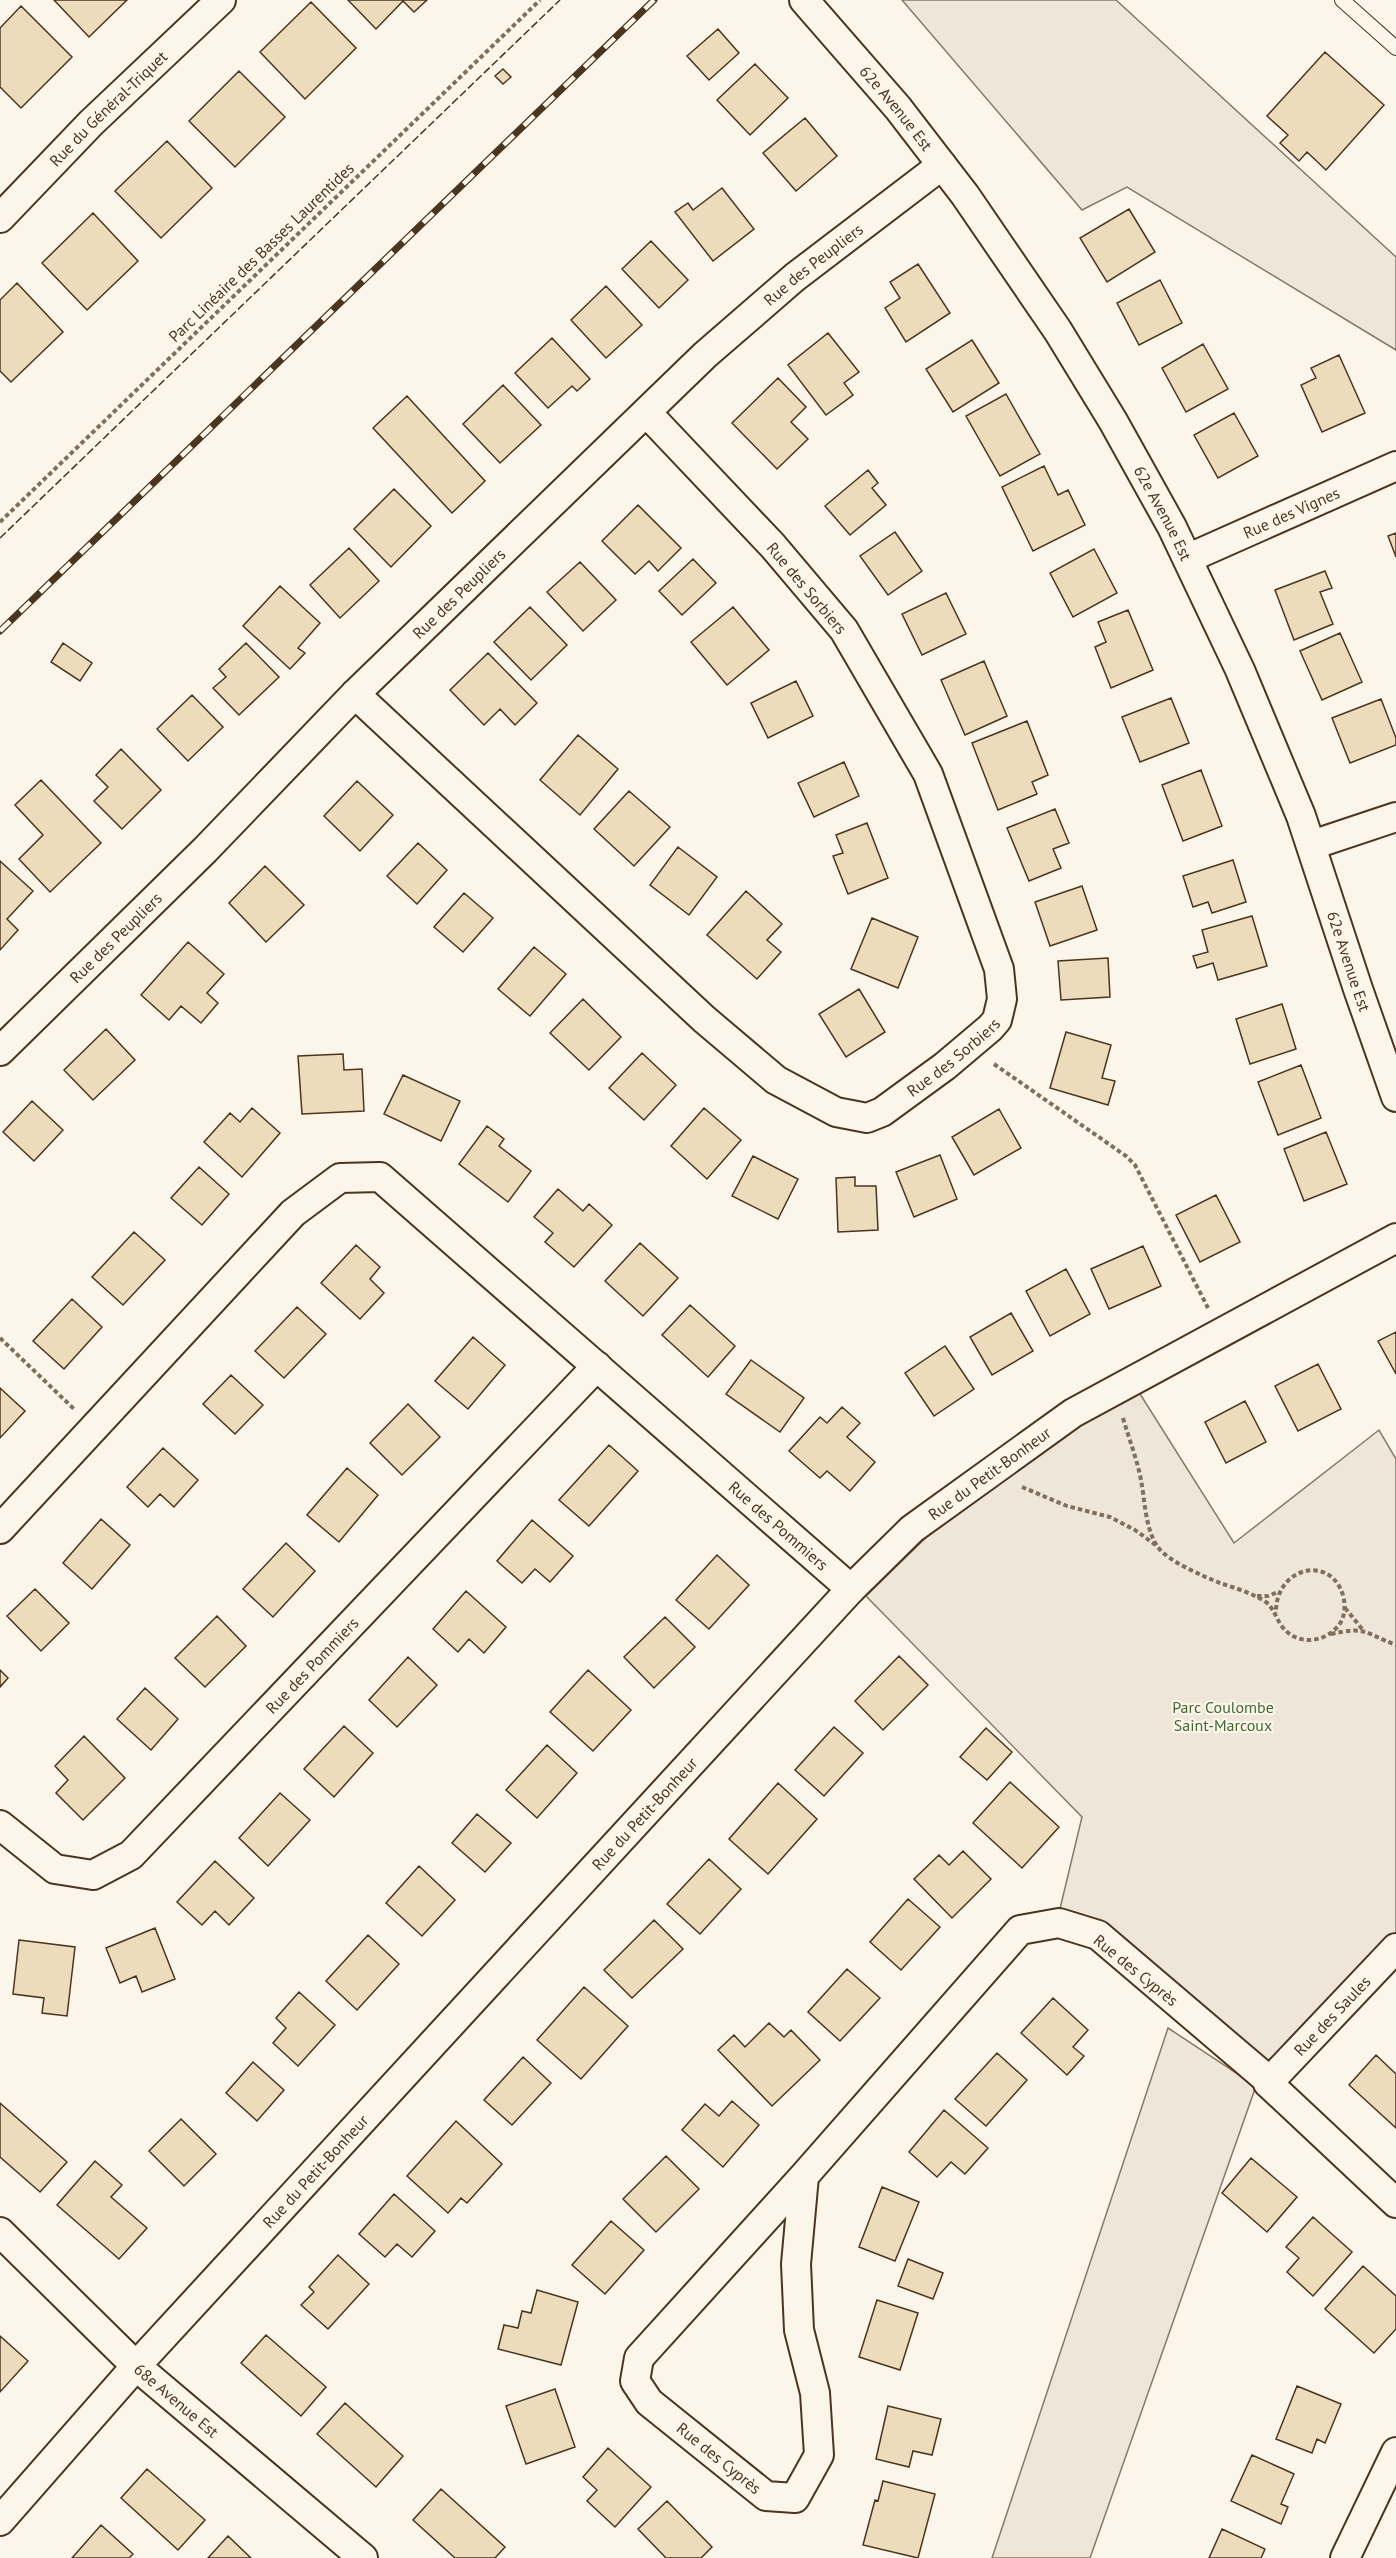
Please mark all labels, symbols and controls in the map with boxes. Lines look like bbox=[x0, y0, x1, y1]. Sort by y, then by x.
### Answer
street label: Rue du Général-Triquet bbox=[45, 46, 172, 170]
street label: 62e Avenue Est bbox=[855, 61, 937, 155]
street label: Parc Linéaire des Basses Laurentides bbox=[164, 158, 358, 346]
street label: Rue des Peupliers bbox=[759, 219, 867, 310]
street label: 62e Avenue Est bbox=[1130, 462, 1197, 564]
street label: Rue des Vignes bbox=[1240, 482, 1343, 543]
street label: Rue des Sorbiers bbox=[763, 538, 851, 638]
street label: Rue des Peupliers bbox=[408, 544, 509, 643]
street label: Rue des Peupliers bbox=[65, 888, 166, 987]
street label: 62e Avenue Est bbox=[1323, 908, 1375, 1015]
street label: Rue des Sorbiers bbox=[903, 1014, 1004, 1101]
street label: Rue du Petit-Bonheur bbox=[924, 1422, 1055, 1524]
street label: Rue des Pommiers bbox=[725, 1477, 833, 1575]
street label: Rue des Pommiers bbox=[261, 1613, 363, 1718]
park label: Parc Coulombe Saint-Marcoux bbox=[1172, 1697, 1274, 1735]
street label: Rue du Petit-Bonheur bbox=[587, 1752, 702, 1874]
street label: Rue des Cyprès bbox=[1090, 1930, 1183, 2010]
street label: Rue des Saules bbox=[1289, 1971, 1375, 2060]
street label: Rue du Petit-Bonheur bbox=[258, 2110, 373, 2232]
street label: 68e Avenue Est bbox=[130, 2359, 223, 2442]
street label: Rue des Cyprès bbox=[673, 2418, 766, 2498]

